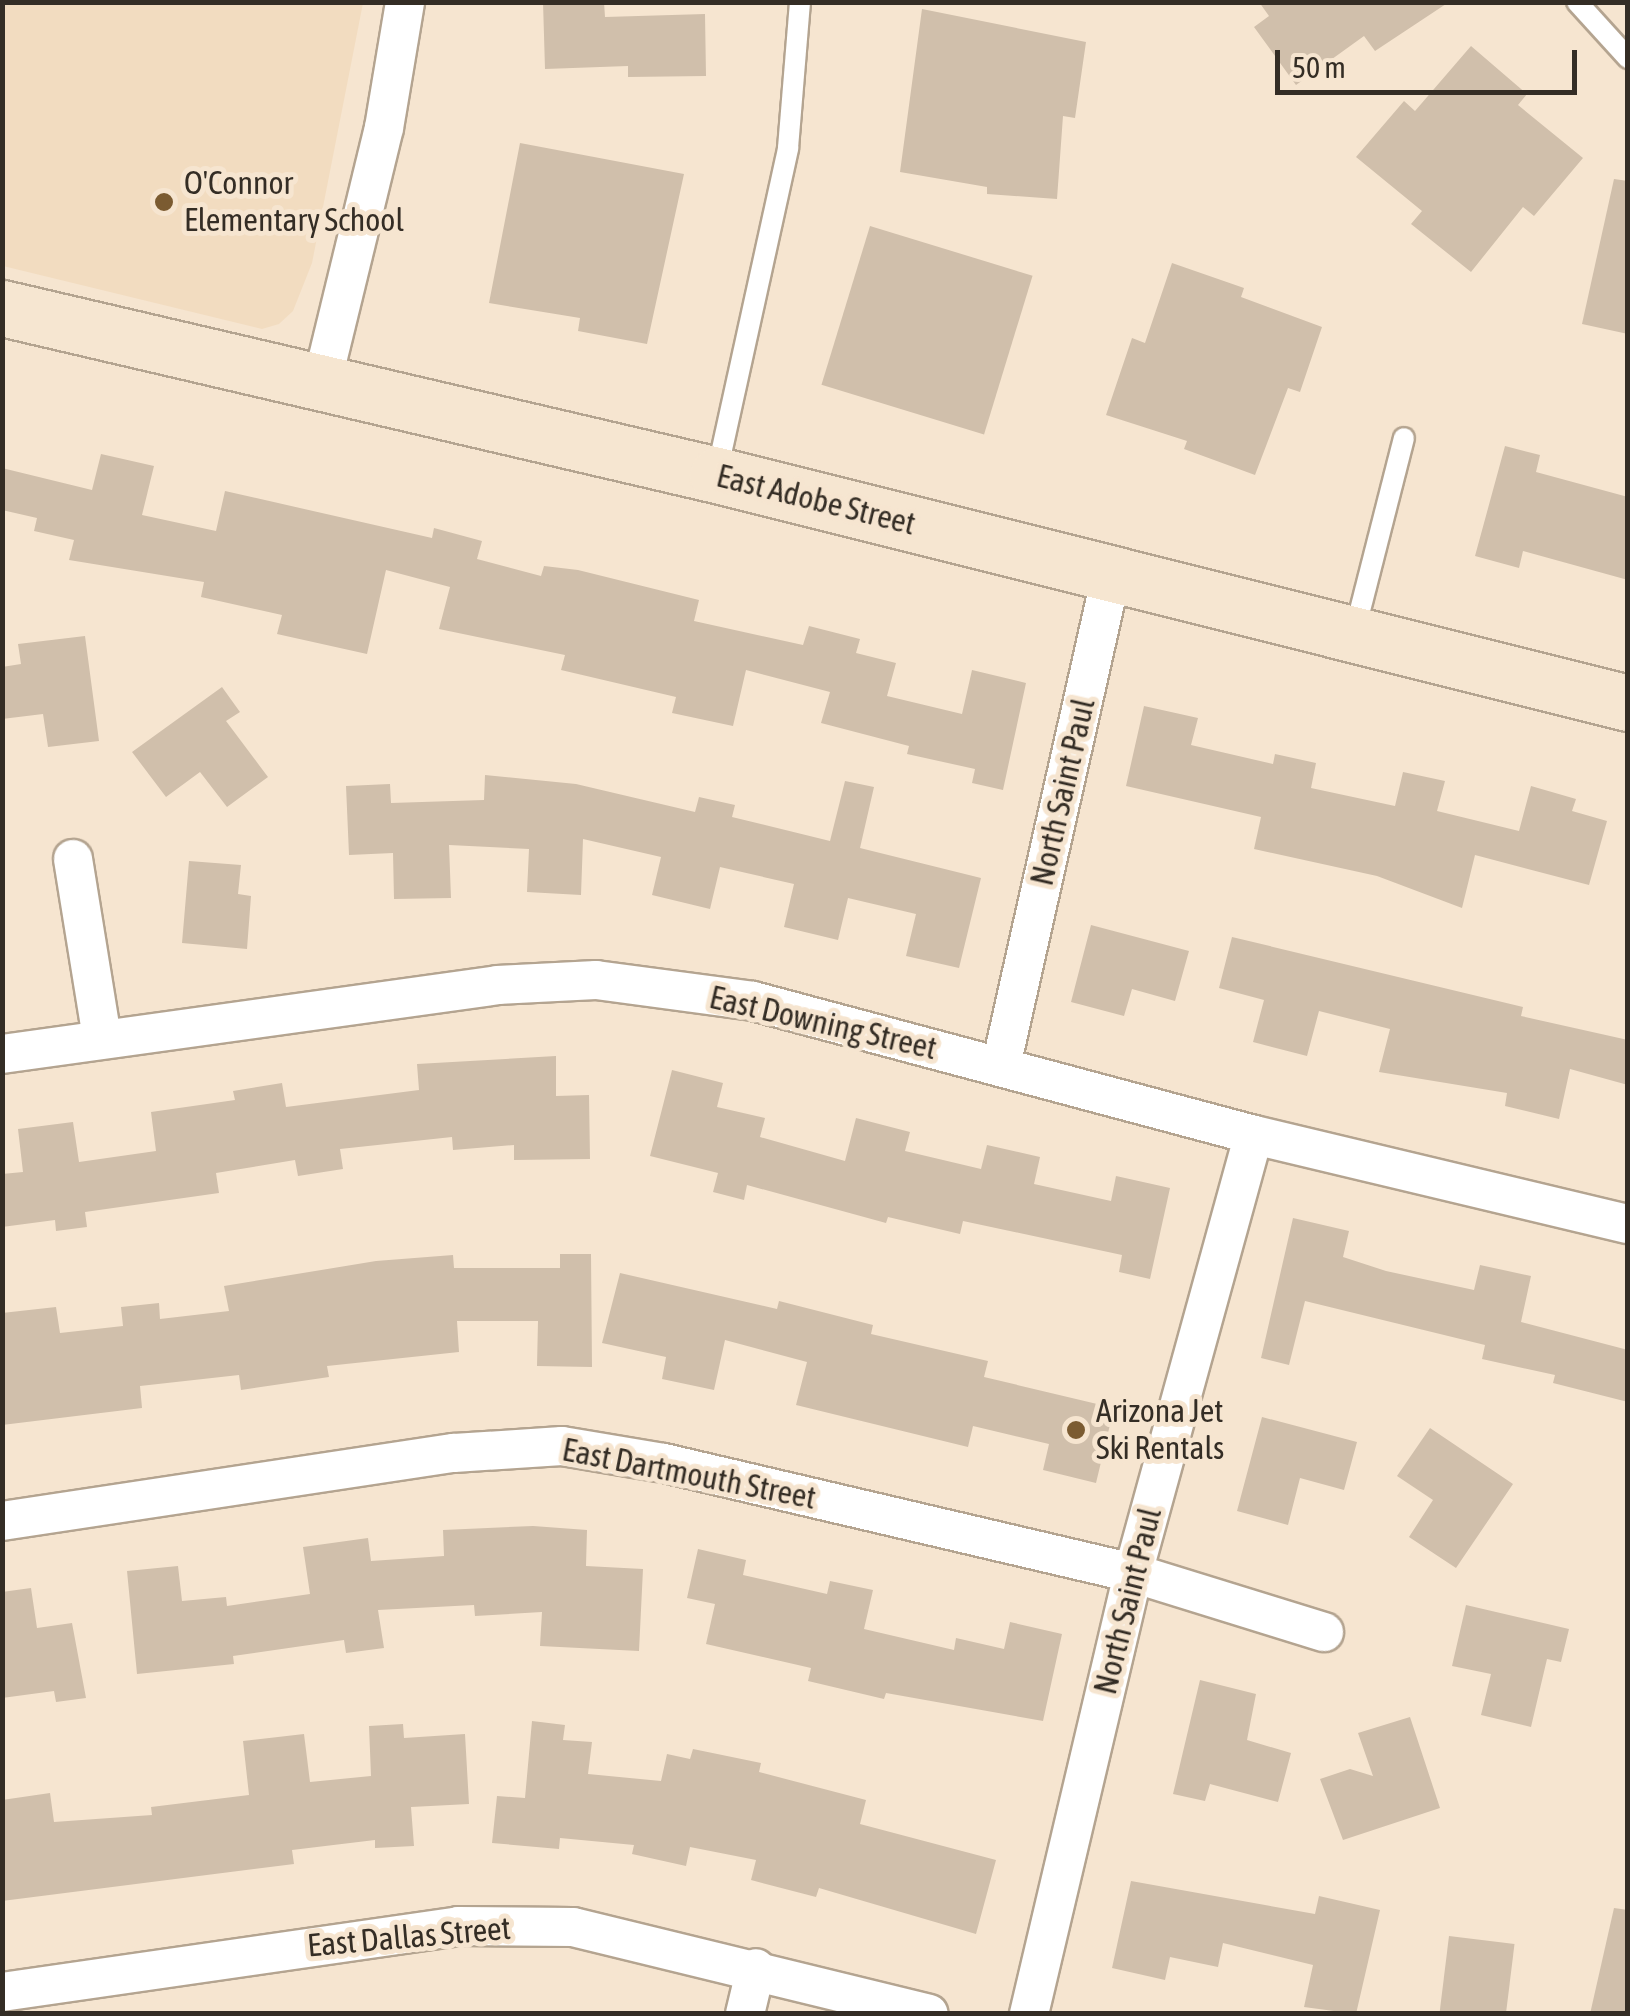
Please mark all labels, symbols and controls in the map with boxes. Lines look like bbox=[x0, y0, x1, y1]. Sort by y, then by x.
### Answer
scale bar bbox=[1280, 30, 1582, 92]
text: 50 m bbox=[1292, 50, 1346, 84]
place label: O'Connor Elementary School bbox=[184, 165, 404, 240]
marker: O'Connor Elementary School bbox=[153, 191, 175, 213]
street label: East Adobe Street bbox=[713, 457, 919, 543]
street label: North Saint Paul bbox=[1023, 695, 1103, 889]
street label: East Downing Street bbox=[706, 978, 940, 1068]
place label: Arizona Jet Ski Rentals bbox=[1096, 1393, 1224, 1468]
marker: Arizona Jet Ski Rentals bbox=[1065, 1419, 1087, 1441]
street label: East Dartmouth Street bbox=[559, 1431, 819, 1517]
street label: North Saint Paul bbox=[1086, 1504, 1170, 1698]
street label: East Dallas Street bbox=[306, 1909, 512, 1965]

